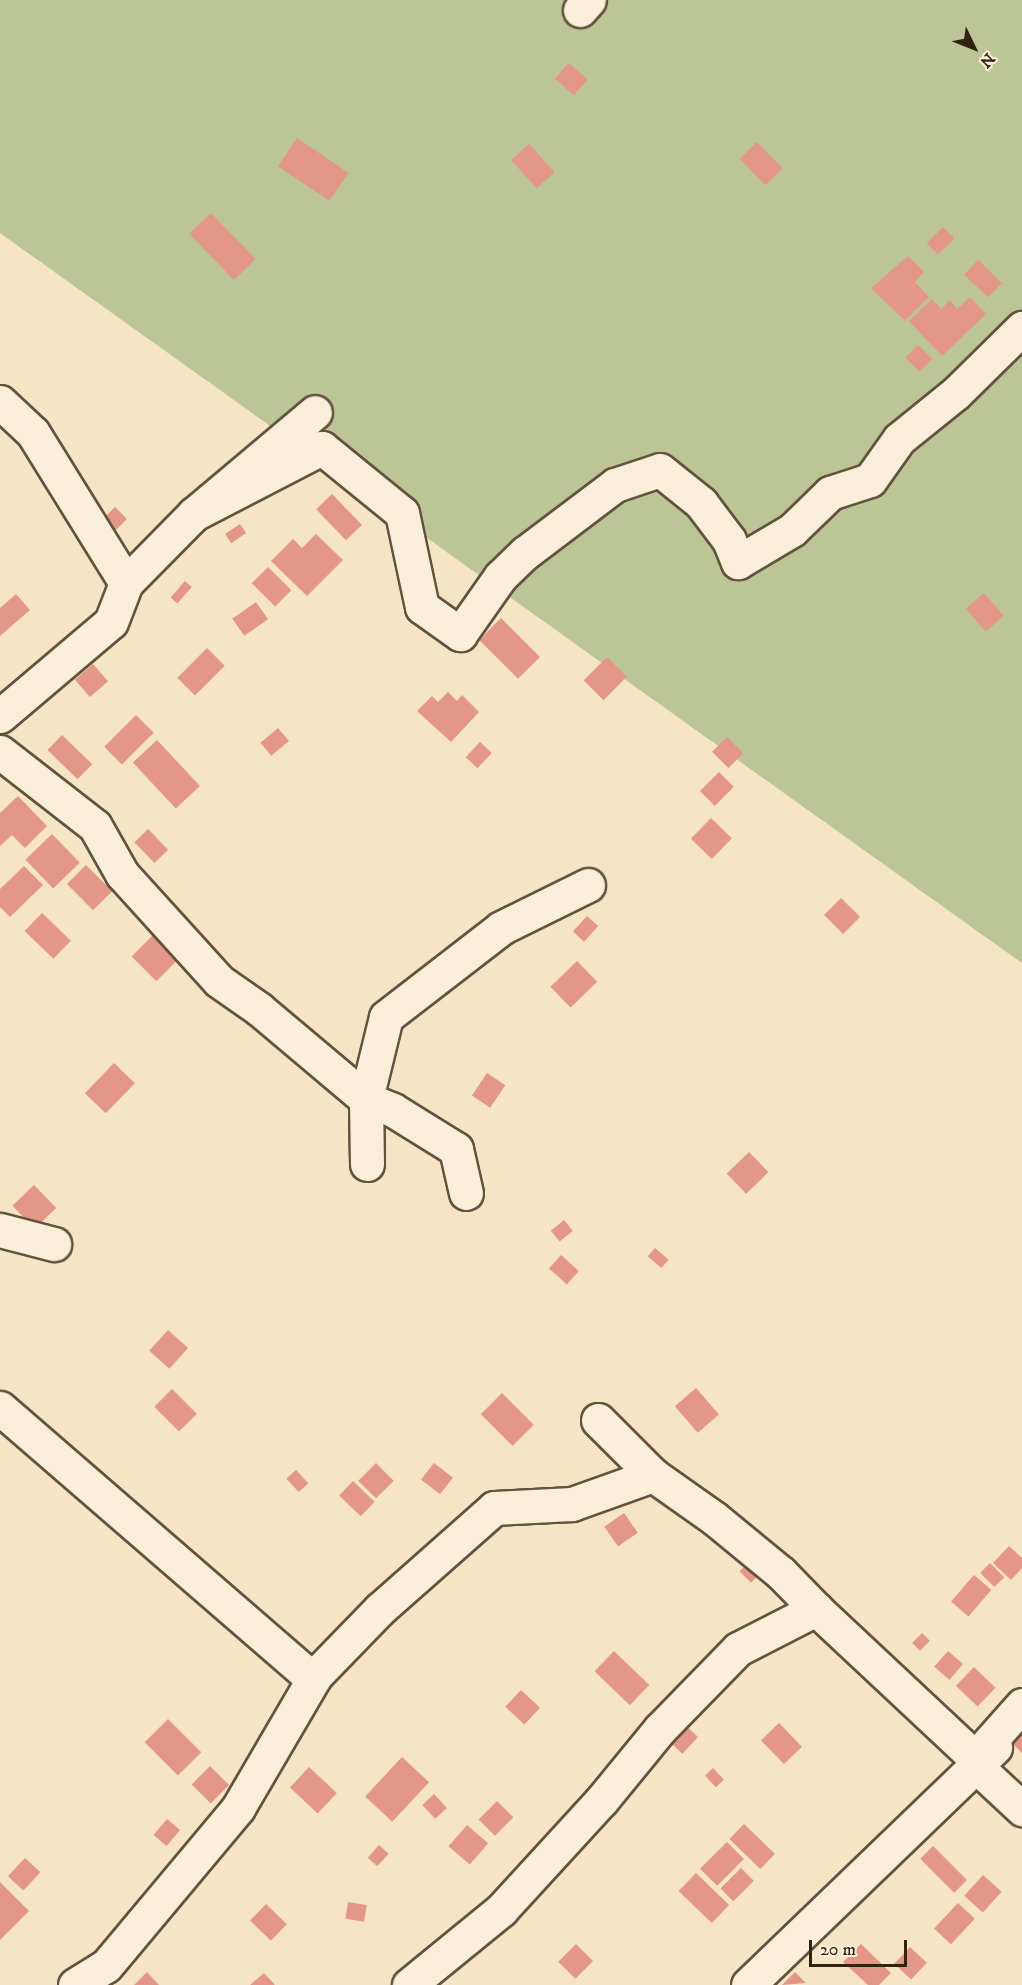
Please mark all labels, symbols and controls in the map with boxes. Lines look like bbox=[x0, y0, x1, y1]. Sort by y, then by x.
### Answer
north arrow bbox=[944, 18, 1004, 78]
text: N bbox=[975, 49, 999, 72]
scale bar bbox=[812, 1928, 910, 1966]
text: 20 m bbox=[820, 1939, 856, 1961]

